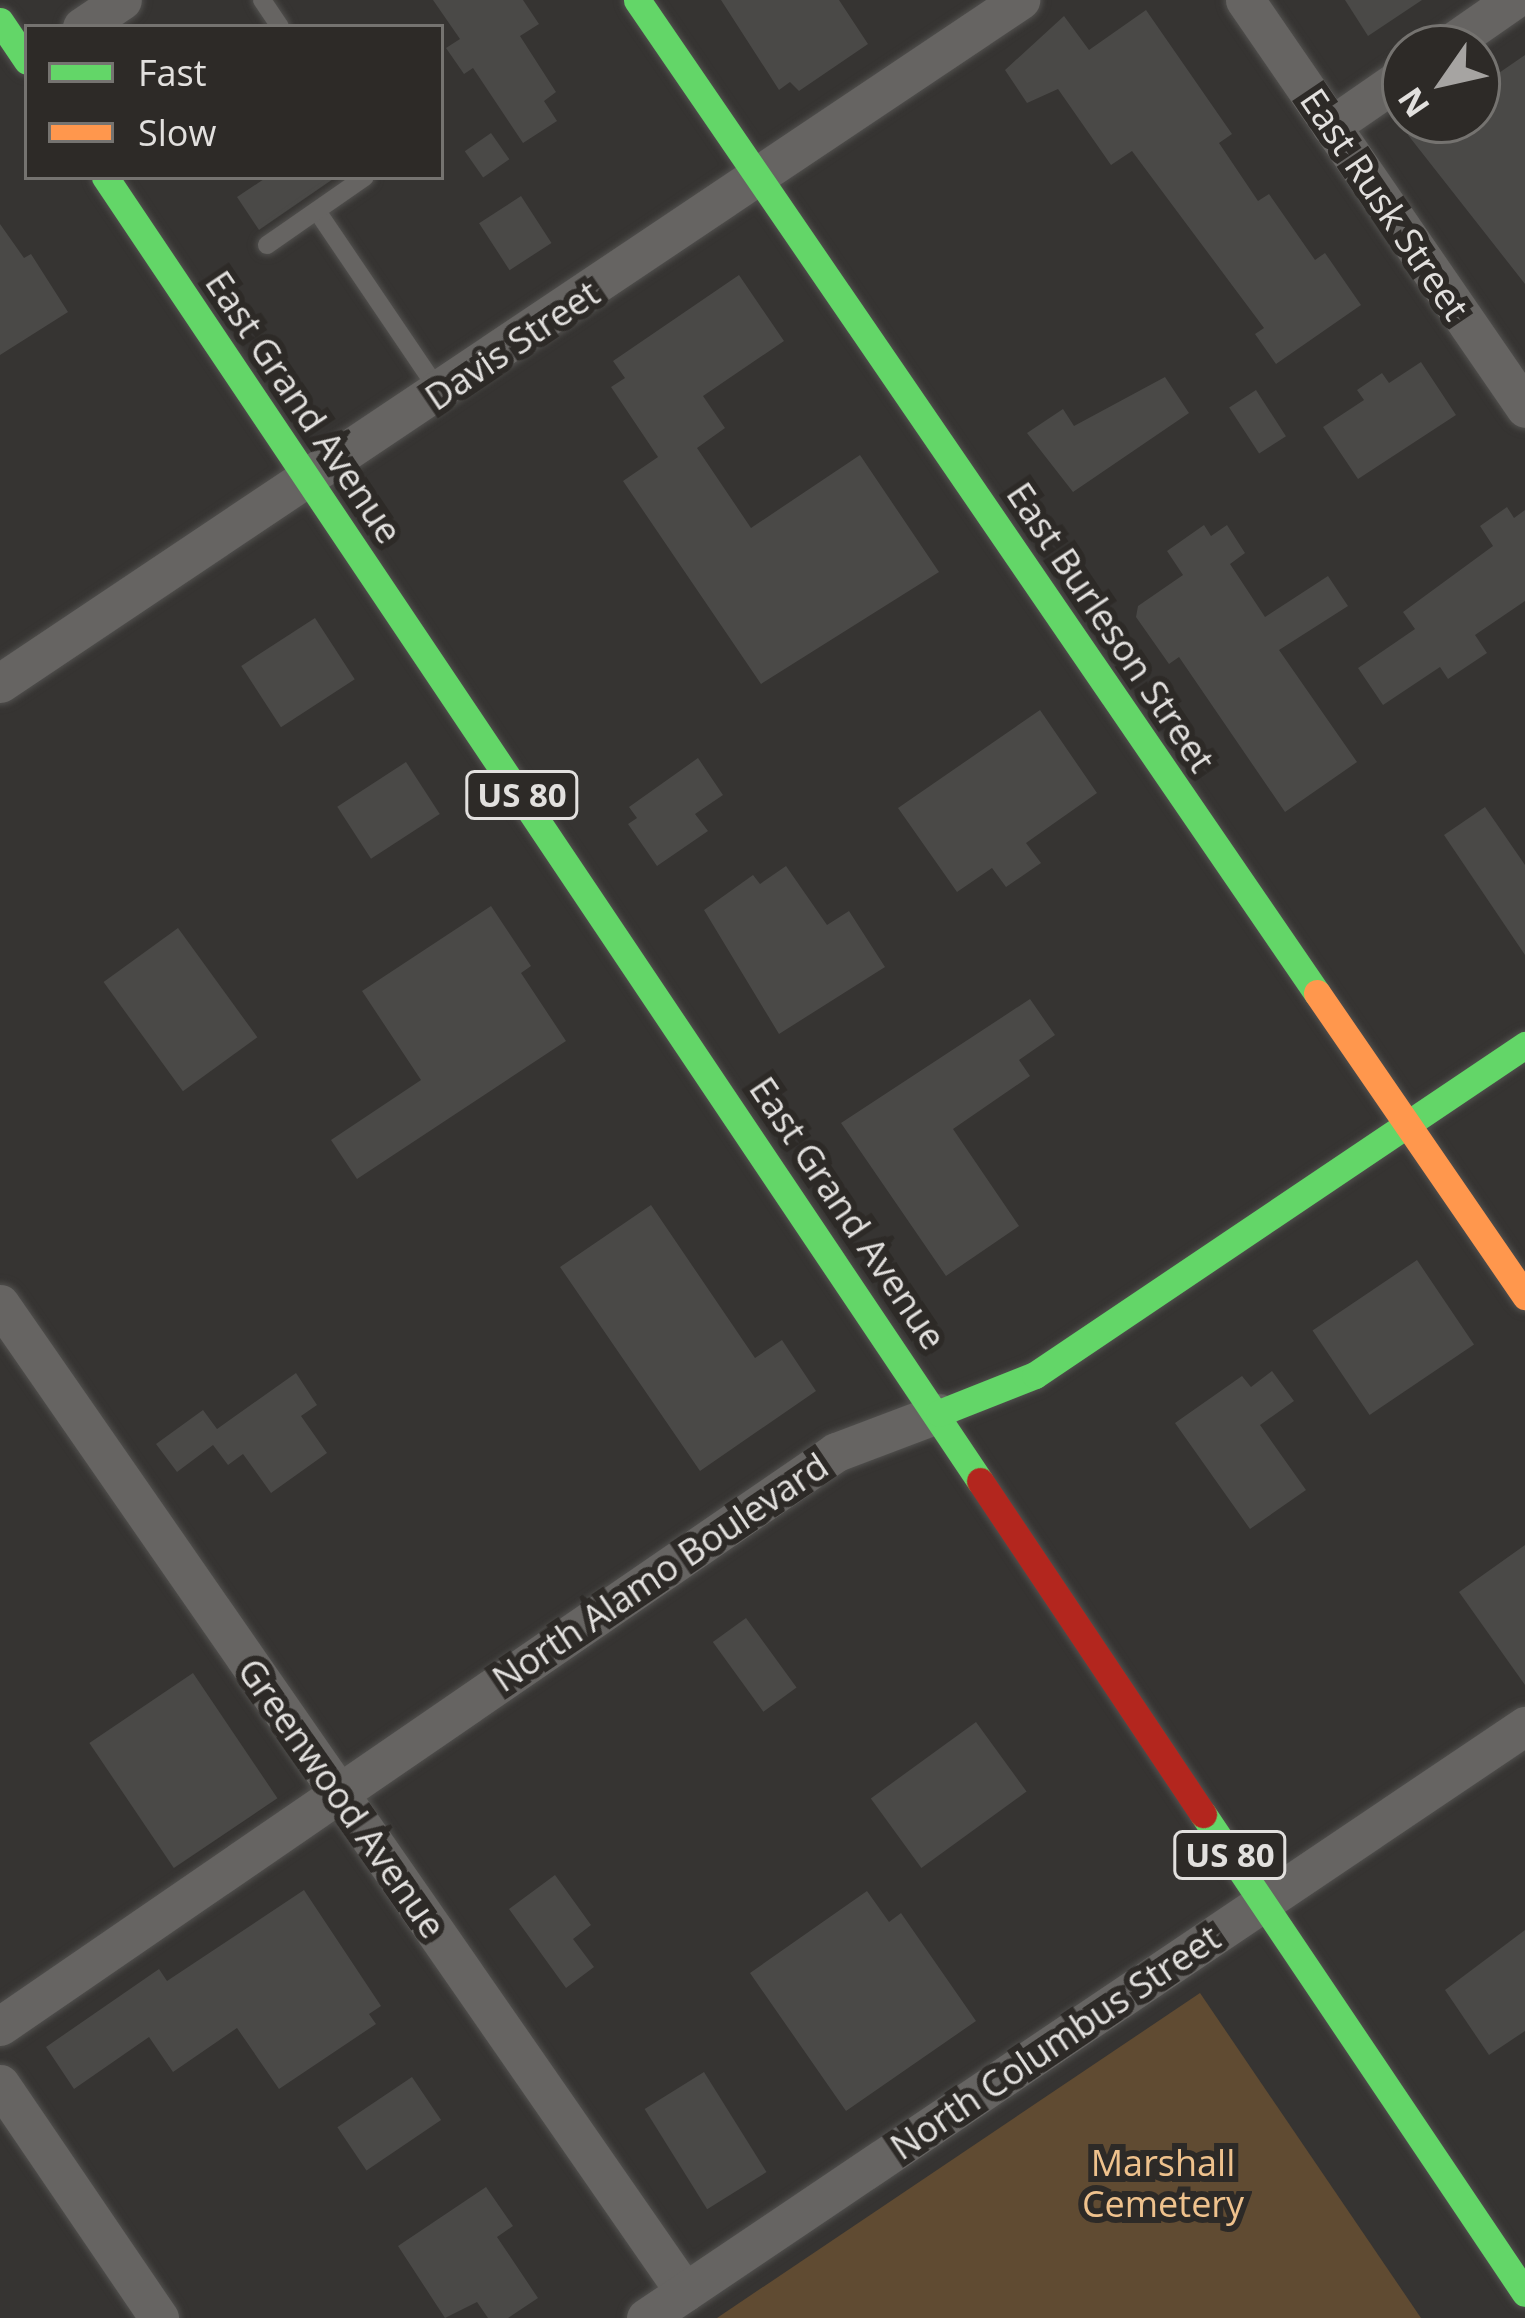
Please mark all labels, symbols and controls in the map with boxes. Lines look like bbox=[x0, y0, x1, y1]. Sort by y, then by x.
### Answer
legend bbox=[24, 24, 444, 180]
north arrow bbox=[1381, 24, 1501, 144]
text: Fast bbox=[138, 48, 207, 97]
text: N bbox=[1387, 79, 1439, 126]
street label: East Rusk Street bbox=[1292, 80, 1478, 328]
text: Slow bbox=[138, 108, 216, 157]
street label: East Grand Avenue bbox=[197, 263, 411, 551]
street label: Davis Street bbox=[417, 271, 607, 419]
street label: East Burleson Street bbox=[998, 474, 1224, 780]
road number: US 80 bbox=[465, 768, 579, 822]
street label: East Grand Avenue bbox=[741, 1069, 955, 1357]
street label: North Alamo Boulevard bbox=[484, 1444, 836, 1700]
street label: Greenwood Avenue bbox=[229, 1650, 455, 1946]
road number: US 80 bbox=[1173, 1828, 1287, 1882]
street label: North Columbus Street bbox=[882, 1916, 1228, 2168]
park label: Marshall Cemetery bbox=[1082, 2140, 1244, 2225]

